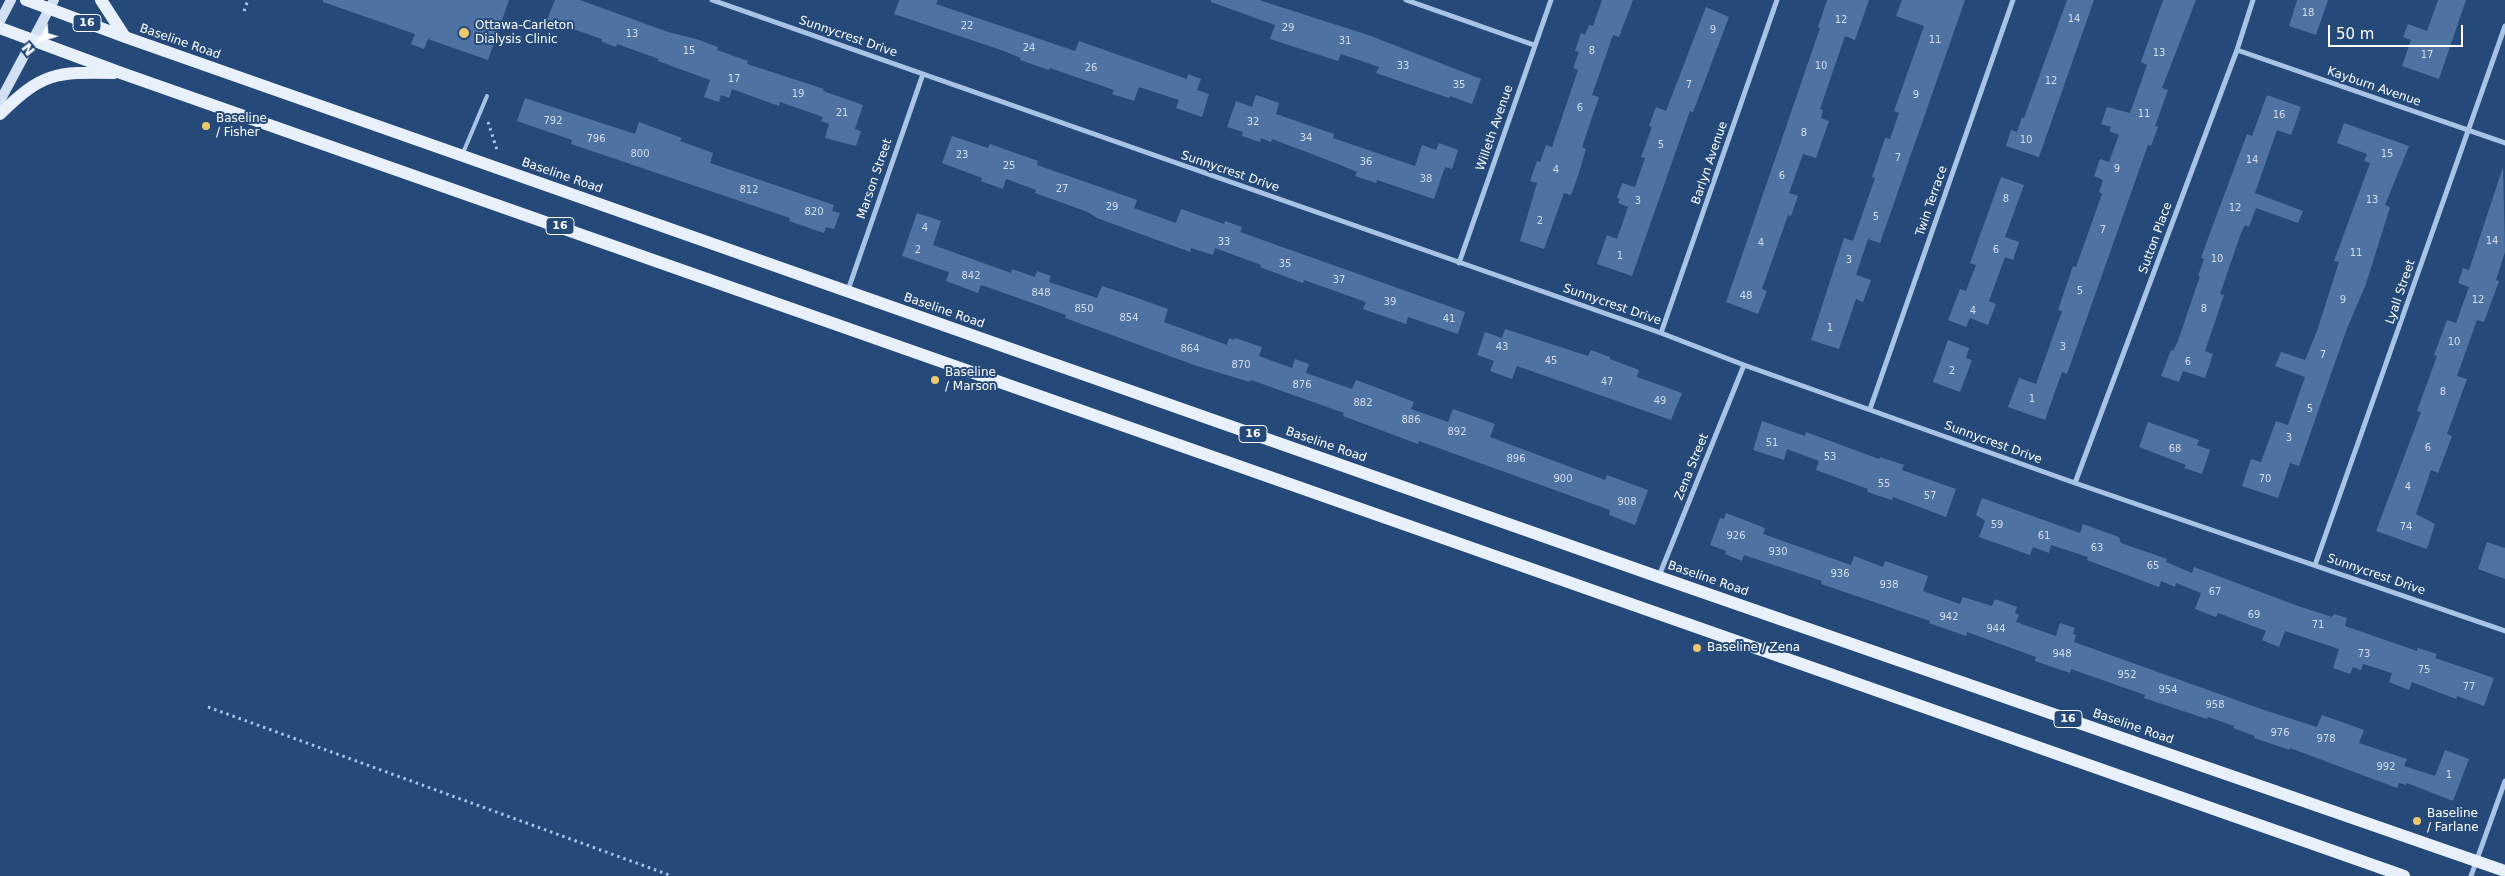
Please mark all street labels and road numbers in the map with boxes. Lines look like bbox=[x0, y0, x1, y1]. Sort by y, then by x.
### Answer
street label: Sunnycrest Drive bbox=[797, 13, 899, 61]
road number: 16 bbox=[73, 14, 101, 32]
street label: Baseline Road bbox=[138, 21, 222, 63]
street label: Kayburn Avenue bbox=[2325, 64, 2423, 110]
street label: Willeth Avenue bbox=[1474, 83, 1516, 173]
street label: Barlyn Avenue bbox=[1689, 120, 1731, 206]
street label: Marson Street bbox=[854, 137, 896, 221]
street label: Sunnycrest Drive bbox=[1179, 148, 1281, 196]
street label: Baseline Road bbox=[520, 155, 604, 197]
street label: Twin Terrace bbox=[1913, 164, 1951, 238]
street label: Sutton Place bbox=[2136, 200, 2176, 276]
road number: 16 bbox=[546, 218, 574, 235]
street label: Lyall Street bbox=[2383, 258, 2419, 326]
street label: Sunnycrest Drive bbox=[1561, 281, 1663, 329]
street label: Baseline Road bbox=[902, 290, 986, 332]
street label: Sunnycrest Drive bbox=[1942, 419, 2044, 467]
street label: Baseline Road bbox=[1284, 424, 1368, 466]
road number: 16 bbox=[1239, 426, 1267, 442]
street label: Zena Street bbox=[1672, 431, 1712, 503]
street label: Sunnycrest Drive bbox=[2325, 551, 2427, 599]
street label: Baseline Road bbox=[1666, 558, 1750, 600]
street label: Baseline Road bbox=[2091, 706, 2175, 748]
road number: 16 bbox=[2054, 711, 2082, 728]

